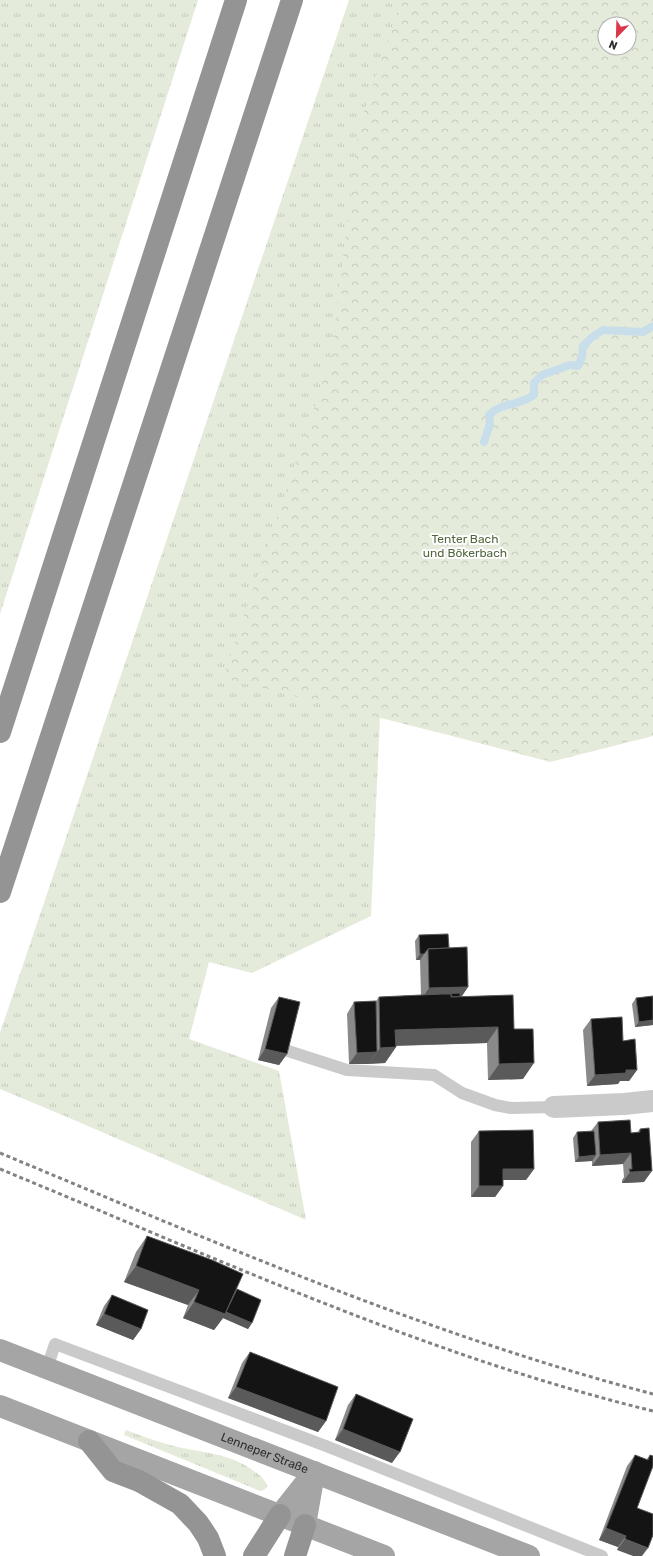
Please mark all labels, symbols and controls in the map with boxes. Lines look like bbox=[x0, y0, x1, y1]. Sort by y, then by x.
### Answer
north arrow bbox=[597, 16, 637, 56]
text: N bbox=[607, 37, 619, 52]
park label: Tenter Bach und Bökerbach bbox=[423, 532, 507, 560]
street label: Lenneper Straße bbox=[219, 1430, 311, 1477]

